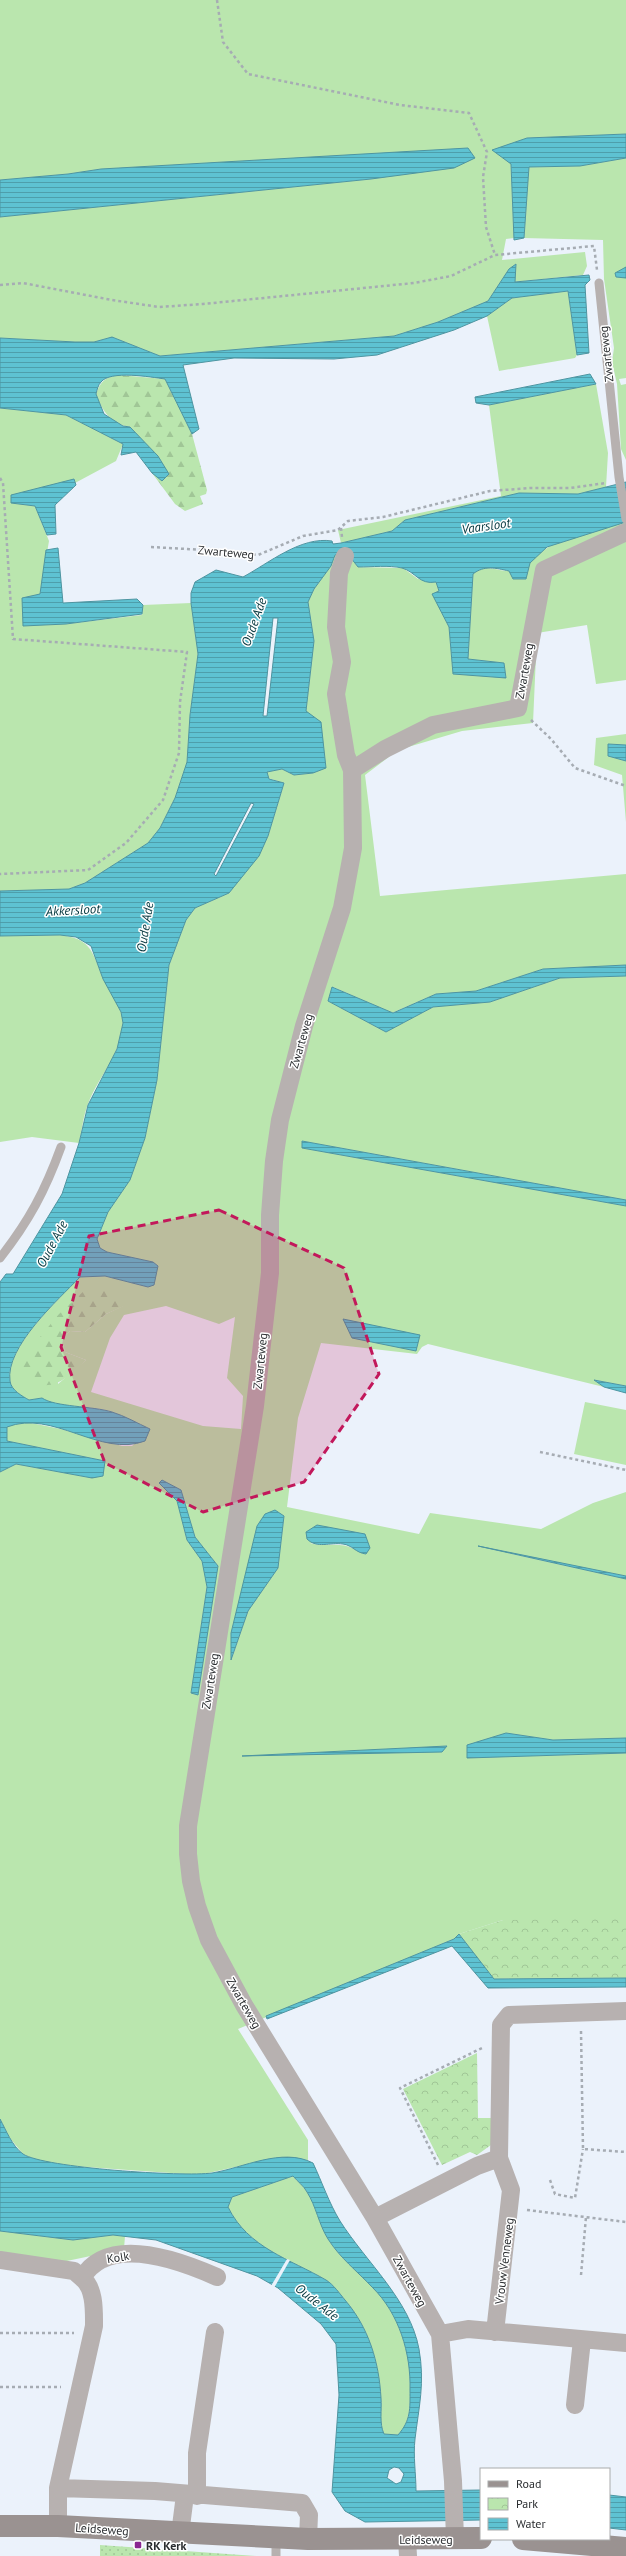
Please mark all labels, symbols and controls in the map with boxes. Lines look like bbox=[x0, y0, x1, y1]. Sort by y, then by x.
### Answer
street label: Zwarteweg bbox=[596, 325, 616, 383]
water label: Vaarsloot bbox=[460, 514, 512, 538]
street label: Zwarteweg bbox=[197, 542, 255, 562]
water label: Oude Ade bbox=[237, 595, 271, 649]
street label: Zwarteweg bbox=[512, 642, 536, 700]
water label: Akkersloot bbox=[44, 900, 102, 920]
water label: Oude Ade bbox=[133, 901, 157, 953]
street label: Zwarteweg bbox=[286, 1012, 316, 1070]
water label: Oude Ade bbox=[33, 1218, 71, 1270]
street label: Zwarteweg bbox=[250, 1332, 270, 1390]
street label: Zwarteweg bbox=[198, 1652, 222, 1710]
street label: Zwarteweg bbox=[223, 1975, 265, 2031]
street label: Vrouw Venneweg bbox=[491, 2217, 517, 2306]
street label: Kolk bbox=[106, 2248, 130, 2266]
street label: Zwarteweg bbox=[390, 2253, 430, 2309]
water label: Oude Ade bbox=[292, 2280, 342, 2324]
legend bbox=[480, 2468, 610, 2540]
text: Road bbox=[516, 2476, 541, 2491]
text: Park bbox=[516, 2496, 538, 2511]
text: Water bbox=[516, 2516, 546, 2531]
street label: Leidseweg bbox=[75, 2520, 129, 2538]
street label: Leidseweg bbox=[399, 2532, 453, 2547]
place label: RK Kerk bbox=[146, 2538, 187, 2553]
marker: RK Kerk bbox=[133, 2540, 143, 2550]

